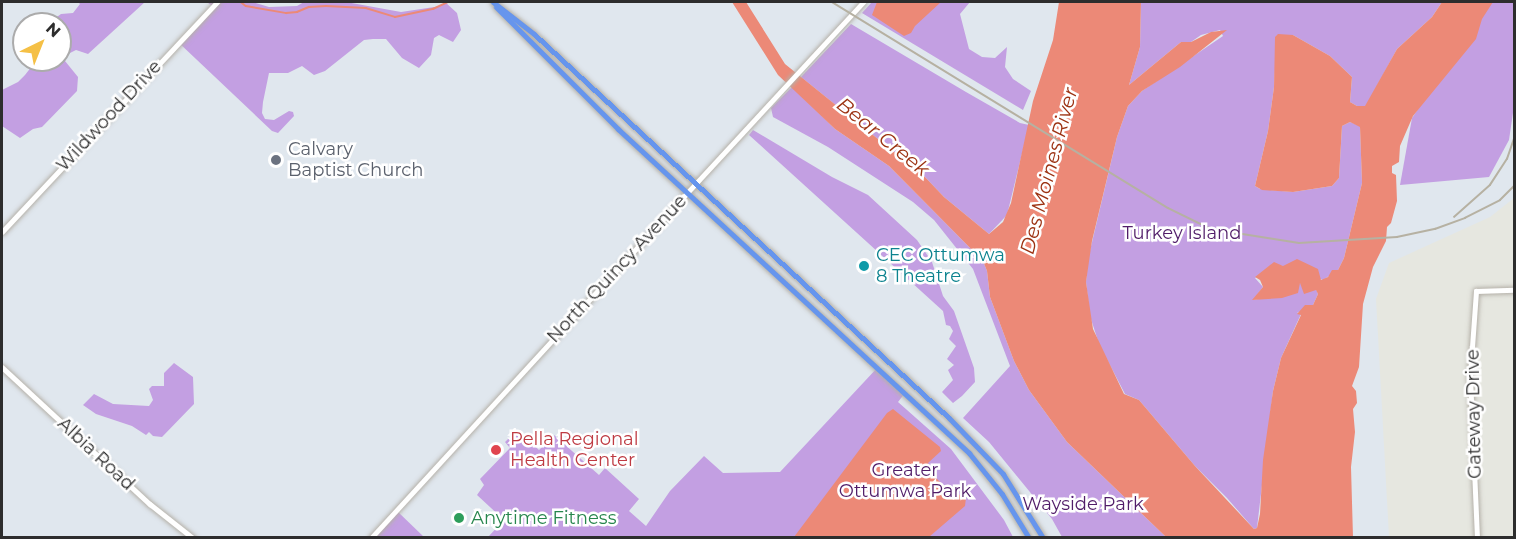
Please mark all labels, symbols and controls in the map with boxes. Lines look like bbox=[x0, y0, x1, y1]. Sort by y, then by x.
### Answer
north arrow bbox=[12, 12, 72, 72]
text: N bbox=[42, 19, 64, 41]
street label: Wildwood Drive bbox=[52, 56, 166, 176]
water label: Des Moines River bbox=[1015, 85, 1083, 257]
water label: Bear Creek bbox=[832, 92, 934, 182]
place label: Calvary Baptist Church bbox=[288, 139, 424, 182]
marker: Calvary Baptist Church bbox=[269, 153, 283, 167]
street label: North Quincy Avenue bbox=[543, 191, 691, 347]
park label: Turkey Island bbox=[1123, 222, 1241, 244]
place label: CEC Ottumwa 8 Theatre bbox=[876, 245, 1005, 288]
marker: CEC Ottumwa 8 Theatre bbox=[857, 259, 871, 273]
street label: Gateway Drive bbox=[1462, 349, 1486, 479]
street label: Albia Road bbox=[53, 413, 139, 495]
place label: Pella Regional Health Center bbox=[510, 429, 639, 472]
marker: Pella Regional Health Center bbox=[487, 441, 505, 459]
park label: Greater Ottumwa Park bbox=[839, 460, 971, 502]
park label: Wayside Park bbox=[1022, 493, 1144, 515]
place label: Anytime Fitness bbox=[471, 507, 616, 529]
marker: Anytime Fitness bbox=[452, 511, 466, 525]

